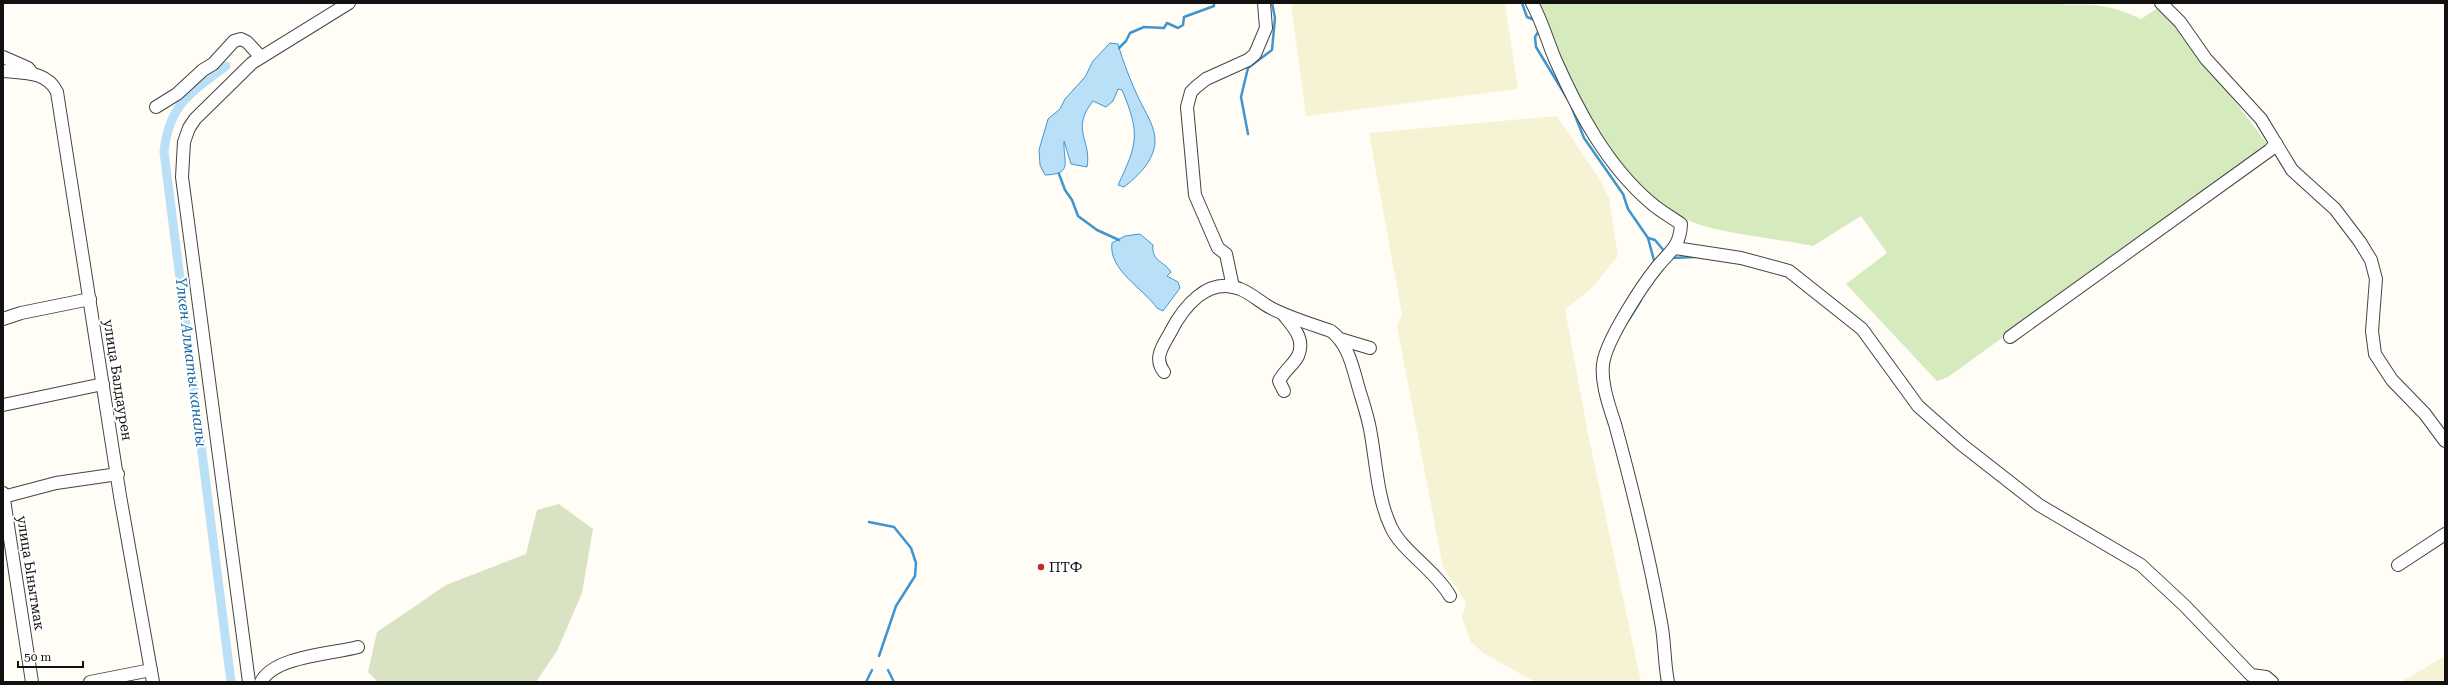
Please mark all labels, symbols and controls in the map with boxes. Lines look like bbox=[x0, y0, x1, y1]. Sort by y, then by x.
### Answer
water label: Үлкен Алматы каналы bbox=[172, 276, 210, 448]
street label: улица Балдаурен bbox=[101, 318, 135, 442]
street label: улица Ынытмак bbox=[14, 514, 48, 632]
place label: ПТФ bbox=[1049, 559, 1082, 575]
marker: ПТФ bbox=[1036, 562, 1046, 572]
scale bar bbox=[18, 643, 83, 669]
text: 50 m bbox=[24, 650, 51, 664]

